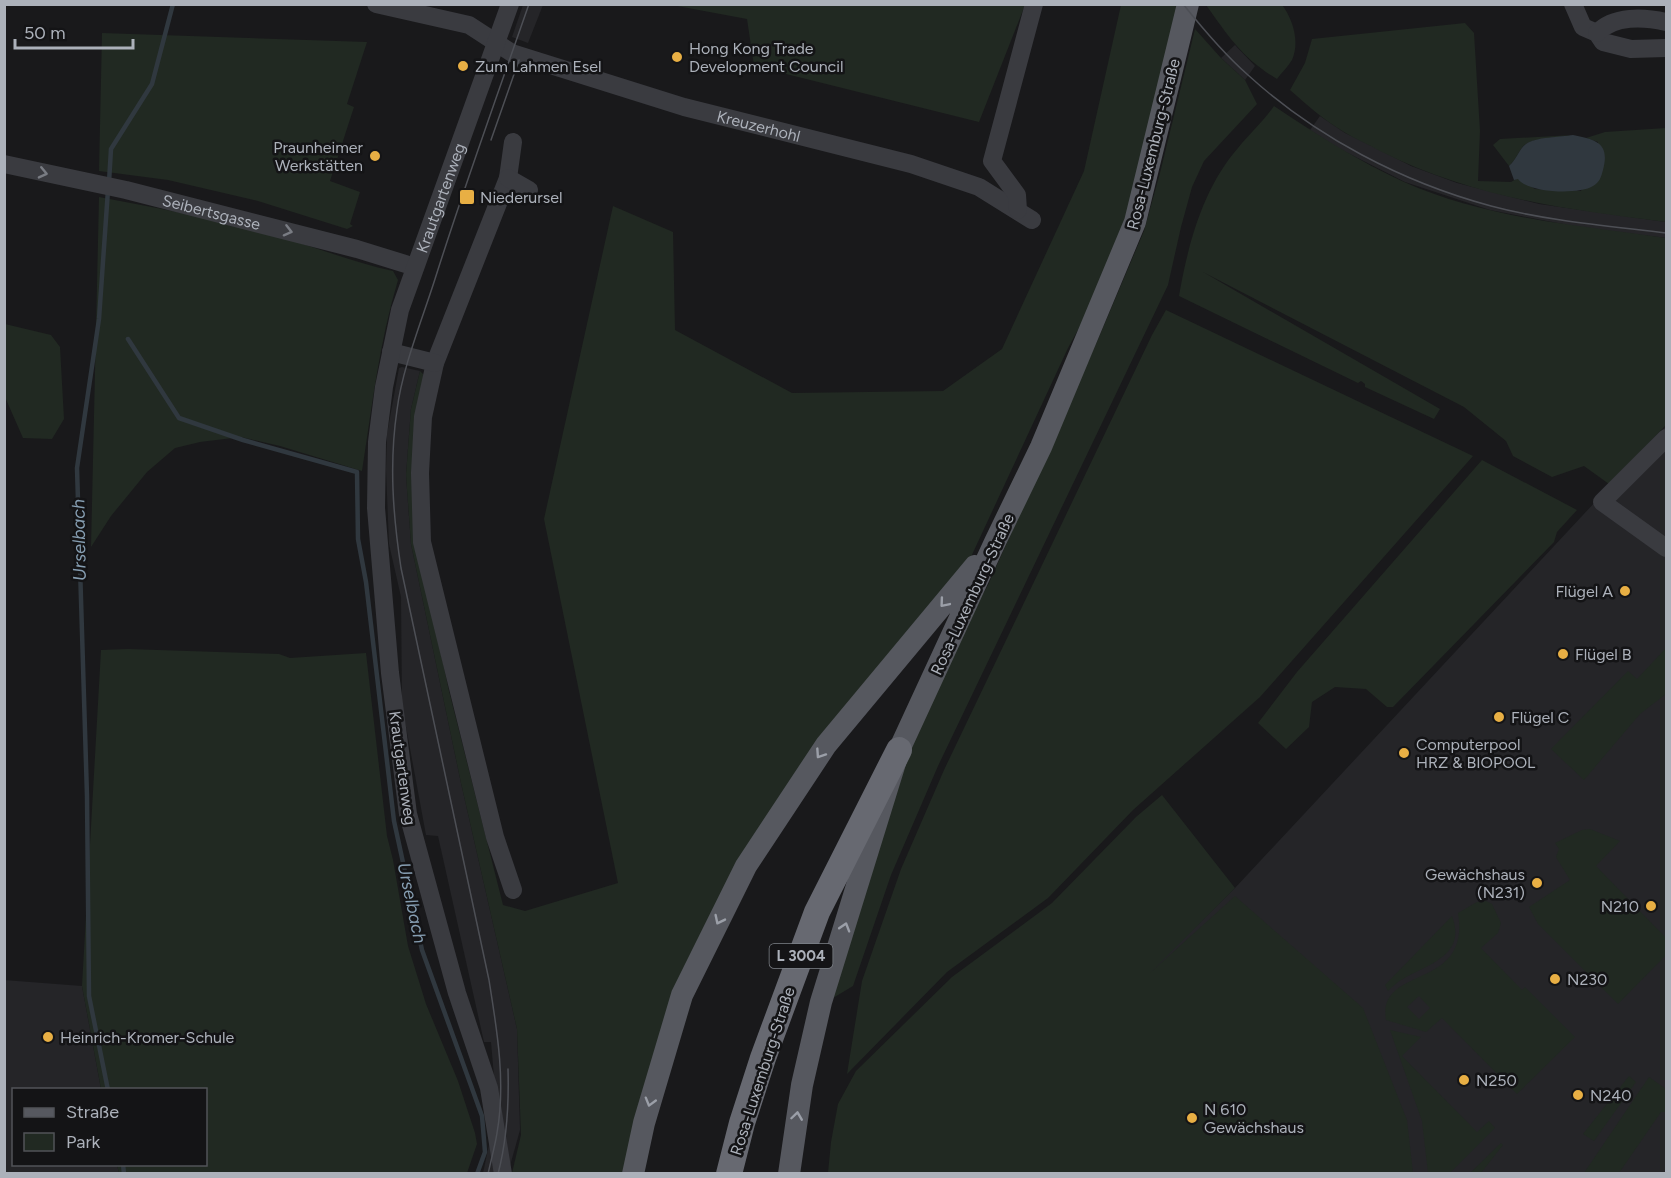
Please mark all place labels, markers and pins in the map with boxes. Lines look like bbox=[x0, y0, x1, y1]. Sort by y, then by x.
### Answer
place label: Hong Kong Trade Development Council bbox=[689, 39, 844, 76]
marker: Hong Kong Trade Development Council bbox=[670, 50, 684, 64]
place label: Zum Lahmen Esel bbox=[475, 57, 602, 76]
marker: Zum Lahmen Esel bbox=[456, 59, 470, 73]
place label: Praunheimer Werkstätten bbox=[273, 138, 364, 175]
marker: Praunheimer Werkstätten bbox=[368, 149, 382, 163]
marker: Niederursel bbox=[458, 188, 476, 206]
place label: Niederursel bbox=[480, 188, 562, 207]
place label: Flügel A bbox=[1555, 582, 1613, 601]
marker: Flügel A bbox=[1618, 584, 1632, 598]
place label: Flügel B bbox=[1575, 645, 1632, 664]
marker: Flügel B bbox=[1556, 647, 1570, 661]
place label: Flügel C bbox=[1511, 708, 1569, 727]
marker: Flügel C bbox=[1492, 710, 1506, 724]
place label: Computerpool HRZ & BIOPOOL bbox=[1416, 735, 1536, 772]
marker: Computerpool HRZ & BIOPOOL bbox=[1397, 746, 1411, 760]
place label: Gewächshaus (N231) bbox=[1425, 865, 1525, 902]
marker: Gewächshaus (N231) bbox=[1530, 876, 1544, 890]
place label: N210 bbox=[1601, 897, 1639, 916]
marker: N210 bbox=[1644, 899, 1658, 913]
place label: N230 bbox=[1567, 970, 1607, 989]
marker: N230 bbox=[1548, 972, 1562, 986]
place label: Heinrich-Kromer-Schule bbox=[60, 1028, 234, 1047]
marker: Heinrich-Kromer-Schule bbox=[41, 1030, 55, 1044]
place label: N250 bbox=[1476, 1071, 1517, 1090]
marker: N250 bbox=[1457, 1073, 1471, 1087]
place label: N240 bbox=[1590, 1086, 1632, 1105]
marker: N240 bbox=[1571, 1088, 1585, 1102]
place label: N 610 Gewächshaus bbox=[1204, 1100, 1304, 1137]
marker: N 610 Gewächshaus bbox=[1185, 1111, 1199, 1125]

